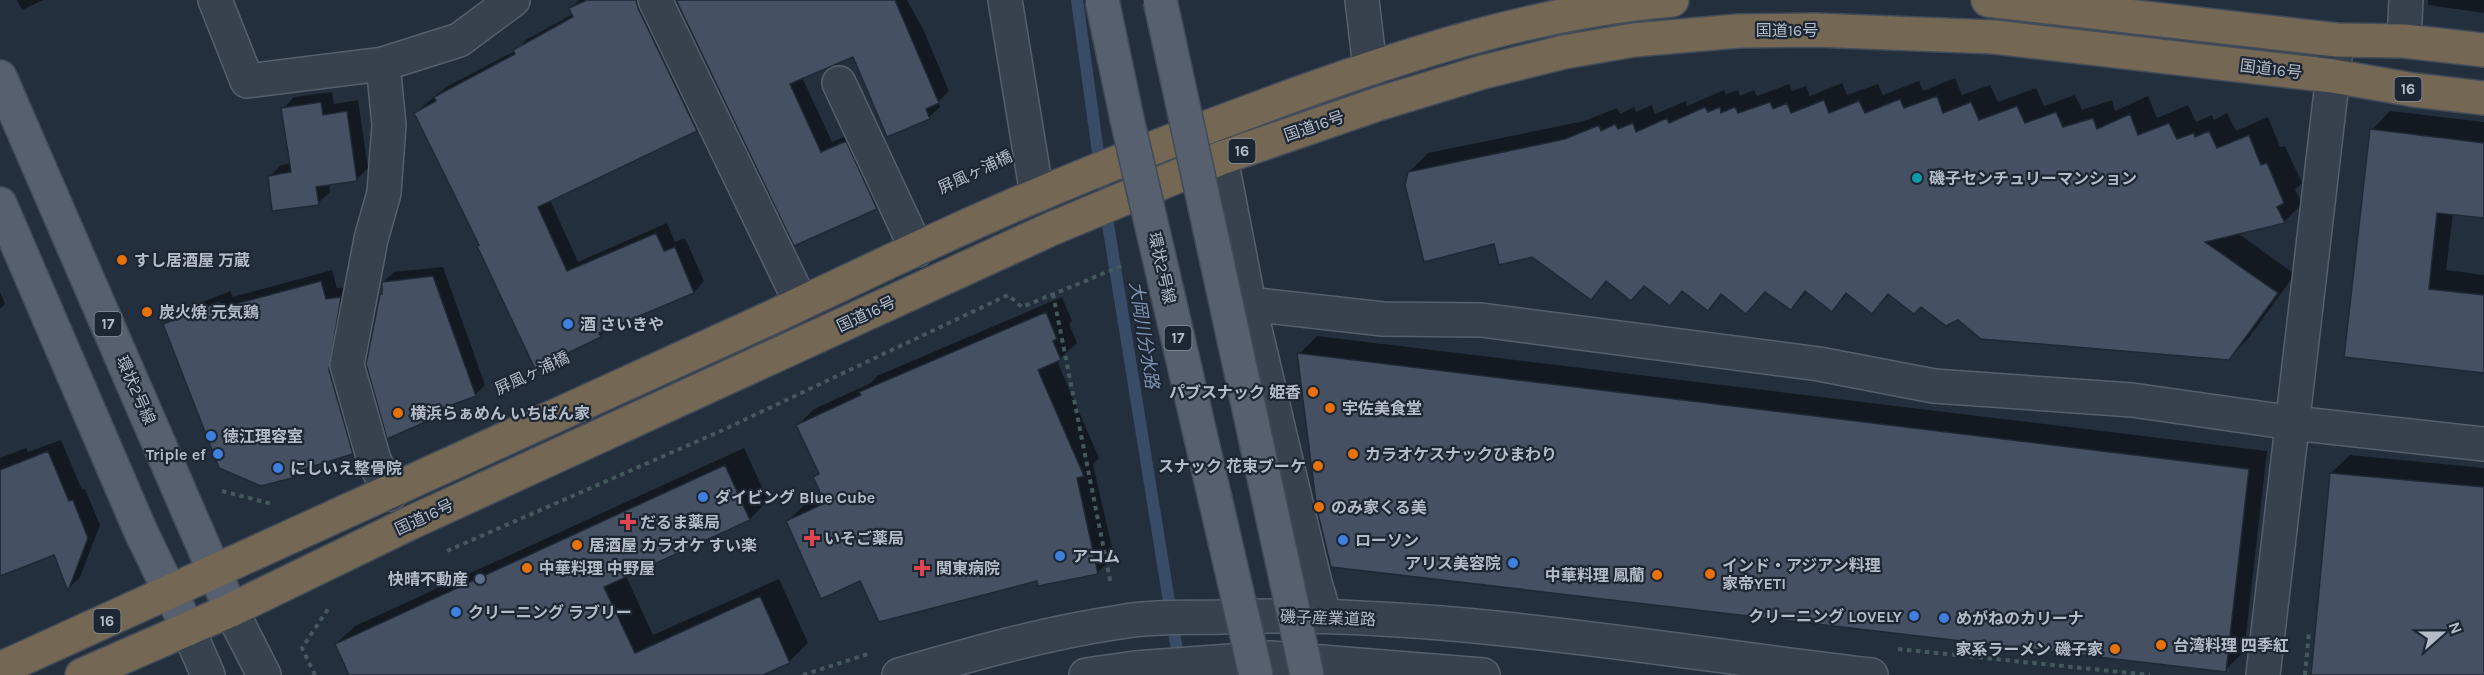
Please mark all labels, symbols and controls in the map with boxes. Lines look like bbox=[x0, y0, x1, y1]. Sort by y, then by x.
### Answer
street label: 国道16号 bbox=[1756, 21, 1818, 40]
street label: 国道16号 bbox=[2239, 56, 2303, 82]
road number: 16 bbox=[2394, 77, 2422, 101]
street label: 国道16号 bbox=[1281, 107, 1347, 145]
road number: 16 bbox=[1228, 139, 1256, 163]
street label: 屛風ヶ浦橋 bbox=[935, 146, 1015, 198]
place label: 磯子センチュリーマンション bbox=[1929, 169, 2137, 188]
marker: 磯子センチュリーマンション bbox=[1910, 171, 1924, 185]
street label: 環状2号線 bbox=[1145, 230, 1179, 306]
place label: すし居酒屋 万蔵 bbox=[134, 251, 250, 270]
marker: すし居酒屋 万蔵 bbox=[115, 253, 129, 267]
water label: 大岡川分水路 bbox=[1125, 280, 1164, 392]
street label: 国道16号 bbox=[834, 292, 898, 336]
place label: 炭火焼 元気鶏 bbox=[159, 303, 259, 322]
marker: 炭火焼 元気鶏 bbox=[140, 305, 154, 319]
road number: 17 bbox=[94, 312, 122, 336]
place label: 酒 さいきや bbox=[580, 315, 664, 334]
marker: 酒 さいきや bbox=[561, 317, 575, 331]
road number: 17 bbox=[1164, 326, 1192, 350]
street label: 屛風ヶ浦橋 bbox=[492, 347, 572, 399]
street label: 環状2号線 bbox=[112, 353, 160, 427]
place label: パブスナック 姫香 bbox=[1169, 383, 1301, 402]
marker: パブスナック 姫香 bbox=[1306, 385, 1320, 399]
place label: 宇佐美食堂 bbox=[1342, 399, 1422, 418]
marker: 宇佐美食堂 bbox=[1323, 401, 1337, 415]
place label: 横浜らぁめん いちばん家 bbox=[410, 404, 590, 423]
marker: 横浜らぁめん いちばん家 bbox=[391, 406, 405, 420]
place label: 徳江理容室 bbox=[223, 427, 303, 446]
marker: 徳江理容室 bbox=[204, 429, 218, 443]
place label: Triple ef bbox=[146, 445, 206, 464]
place label: カラオケスナックひまわり bbox=[1365, 445, 1557, 464]
marker: Triple ef bbox=[211, 447, 225, 461]
marker: カラオケスナックひまわり bbox=[1346, 447, 1360, 461]
place label: スナック 花束ブーケ bbox=[1158, 457, 1306, 476]
place label: にしいえ整骨院 bbox=[290, 459, 402, 478]
marker: スナック 花束ブーケ bbox=[1311, 459, 1325, 473]
marker: にしいえ整骨院 bbox=[271, 461, 285, 475]
place label: ダイビング Blue Cube bbox=[715, 488, 875, 507]
marker: ダイビング Blue Cube bbox=[696, 490, 710, 504]
street label: 国道16号 bbox=[392, 495, 456, 539]
place label: のみ家くる美 bbox=[1331, 498, 1427, 517]
marker: のみ家くる美 bbox=[1312, 500, 1326, 514]
place label: だるま薬局 bbox=[640, 513, 720, 532]
marker: だるま薬局 bbox=[621, 515, 635, 529]
place label: いそご薬局 bbox=[824, 529, 904, 548]
marker: いそご薬局 bbox=[805, 531, 819, 545]
place label: ローソン bbox=[1355, 531, 1419, 550]
marker: ローソン bbox=[1336, 533, 1350, 547]
place label: 居酒屋 カラオケ すい楽 bbox=[589, 536, 757, 555]
marker: 居酒屋 カラオケ すい楽 bbox=[570, 538, 584, 552]
place label: アコム bbox=[1072, 547, 1120, 566]
marker: アコム bbox=[1053, 549, 1067, 563]
place label: アリス美容院 bbox=[1405, 554, 1501, 573]
marker: アリス美容院 bbox=[1506, 556, 1520, 570]
place label: インド・アジアン料理 家帝YETI bbox=[1722, 556, 1881, 593]
place label: 中華料理 中野屋 bbox=[539, 559, 655, 578]
marker: 関東病院 bbox=[913, 559, 931, 577]
place label: 関東病院 bbox=[936, 559, 1000, 578]
marker: 中華料理 中野屋 bbox=[520, 561, 534, 575]
place label: 中華料理 鳳蘭 bbox=[1545, 566, 1645, 585]
marker: インド・アジアン料理 家帝YETI bbox=[1703, 567, 1717, 581]
marker: 中華料理 鳳蘭 bbox=[1650, 568, 1664, 582]
place label: 快晴不動産 bbox=[388, 570, 468, 589]
marker: 快晴不動産 bbox=[473, 572, 487, 586]
place label: クリーニング ラブリー bbox=[468, 603, 632, 622]
north arrow bbox=[2412, 603, 2472, 663]
marker: クリーニング ラブリー bbox=[449, 605, 463, 619]
street label: 磯子産業道路 bbox=[1280, 607, 1376, 629]
place label: クリーニング LOVELY bbox=[1748, 607, 1903, 626]
road number: 16 bbox=[94, 609, 120, 633]
marker: クリーニング LOVELY bbox=[1907, 609, 1921, 623]
place label: めがねのカリーナ bbox=[1956, 609, 2084, 628]
marker: めがねのカリーナ bbox=[1937, 611, 1951, 625]
text: N bbox=[2445, 619, 2466, 637]
place label: 台湾料理 四季紅 bbox=[2173, 636, 2289, 655]
marker: 台湾料理 四季紅 bbox=[2154, 638, 2168, 652]
place label: 家系ラーメン 磯子家 bbox=[1956, 640, 2103, 659]
marker: 家系ラーメン 磯子家 bbox=[2108, 642, 2122, 656]

